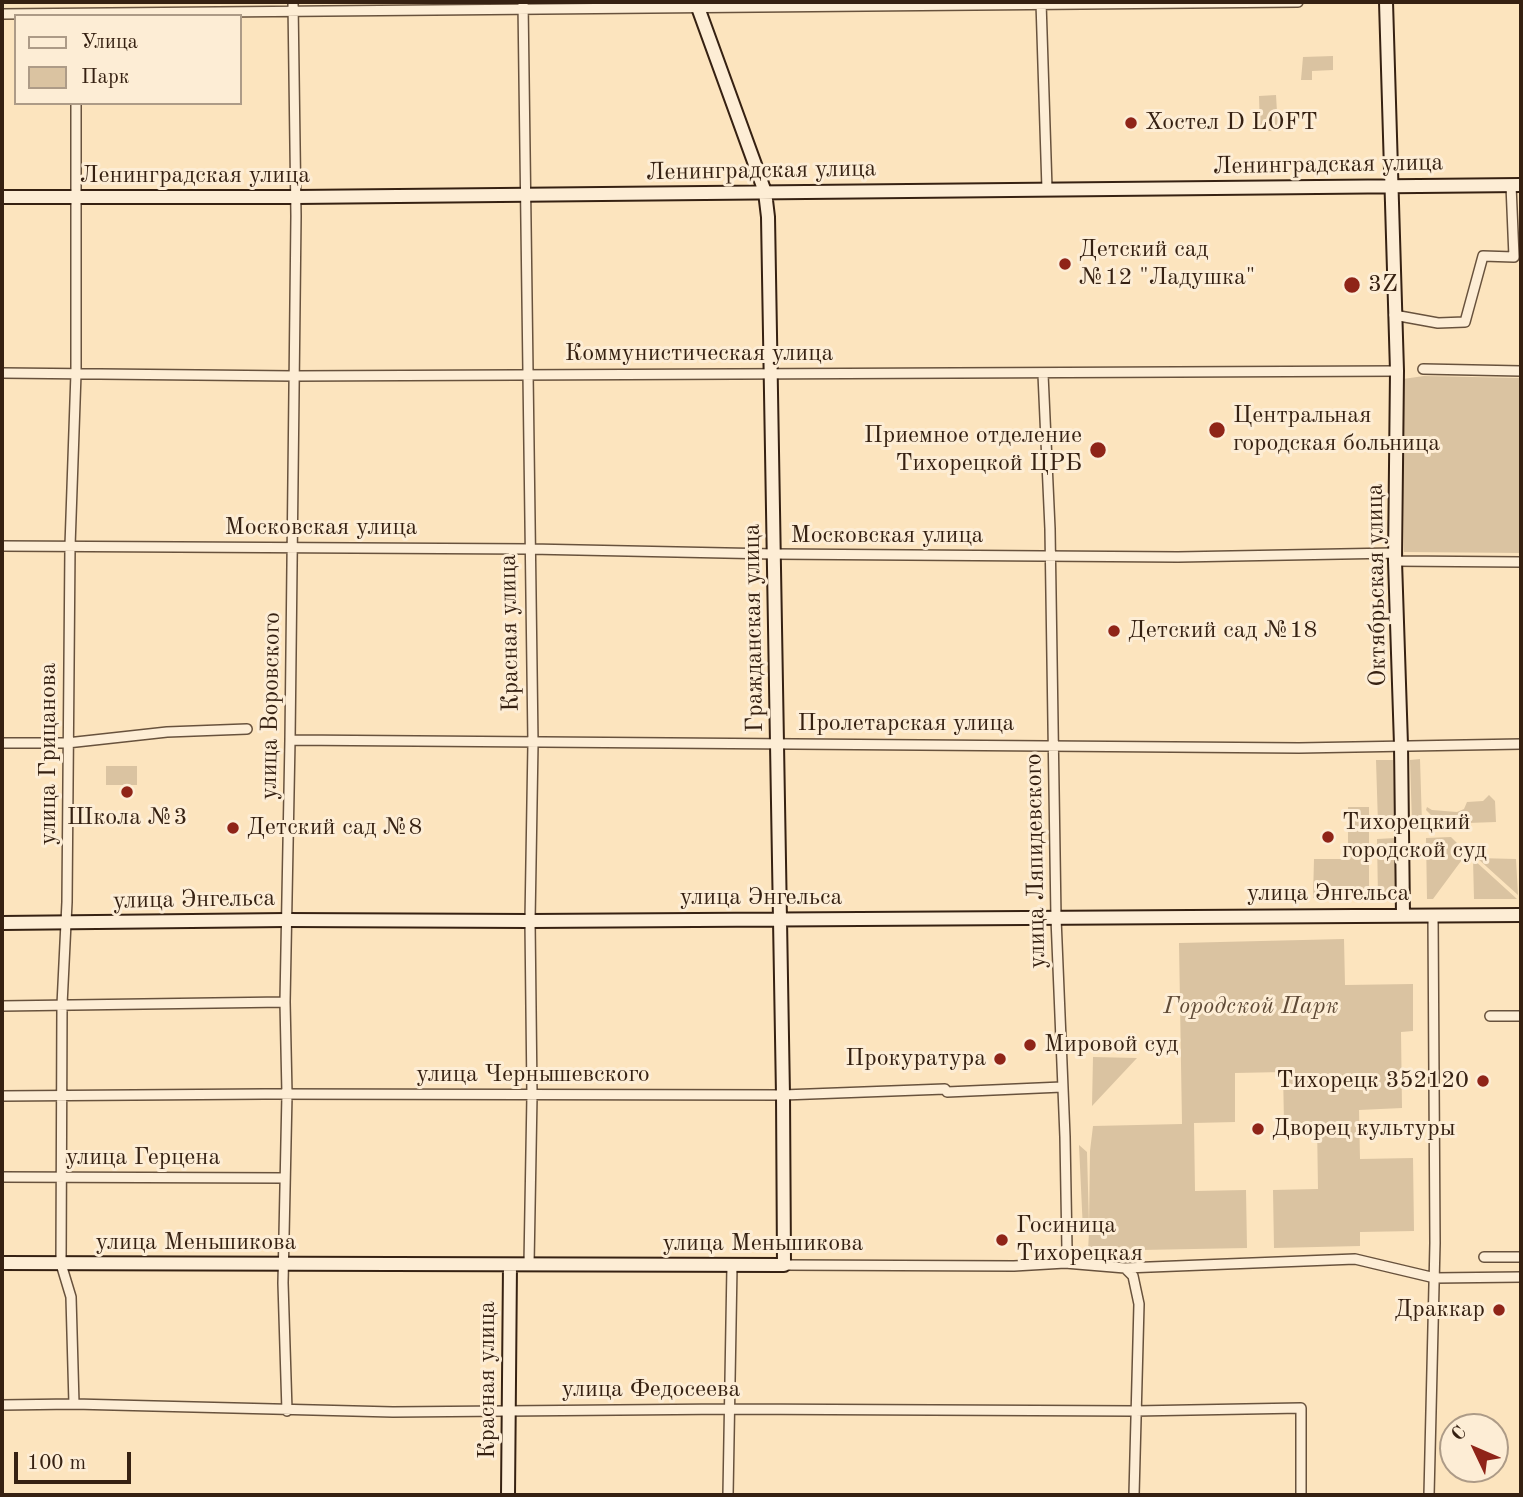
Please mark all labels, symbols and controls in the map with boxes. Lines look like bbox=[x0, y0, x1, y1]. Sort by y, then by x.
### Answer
legend bbox=[14, 14, 242, 105]
text: Улица bbox=[81, 32, 138, 53]
text: Парк bbox=[81, 67, 129, 88]
place label: Хостел D LOFT bbox=[1145, 109, 1318, 137]
marker: Хостел D LOFT bbox=[1123, 115, 1139, 131]
street label: Ленинградская улица bbox=[1213, 149, 1443, 181]
street label: Ленинградская улица bbox=[646, 155, 876, 187]
street label: Ленинградская улица bbox=[80, 162, 310, 190]
place label: Детский сад №12 "Ладушка" bbox=[1079, 236, 1255, 292]
marker: Детский сад №12 "Ладушка" bbox=[1057, 256, 1073, 272]
place label: 3Z bbox=[1368, 271, 1398, 299]
marker: 3Z bbox=[1342, 275, 1362, 295]
street label: Коммунистическая улица bbox=[565, 340, 833, 368]
place label: Центральная городская больница bbox=[1233, 402, 1440, 458]
marker: Центральная городская больница bbox=[1207, 420, 1227, 440]
place label: Приемное отделение Тихорецкой ЦРБ bbox=[864, 422, 1082, 478]
marker: Приемное отделение Тихорецкой ЦРБ bbox=[1088, 440, 1108, 460]
street label: Октябрьская улица bbox=[1361, 483, 1393, 687]
street label: Московская улица bbox=[225, 514, 417, 542]
street label: Московская улица bbox=[791, 522, 983, 550]
street label: Гражданская улица bbox=[738, 523, 770, 733]
street label: Красная улица bbox=[494, 554, 526, 712]
street label: улица Воровского bbox=[255, 612, 287, 800]
place label: Детский сад №18 bbox=[1128, 617, 1317, 645]
marker: Детский сад №18 bbox=[1106, 623, 1122, 639]
street label: улица Грицанова bbox=[35, 663, 63, 845]
street label: Пролетарская улица bbox=[798, 710, 1014, 738]
street label: улица Ляпидевского bbox=[1020, 753, 1052, 969]
marker: Школа №3 bbox=[119, 784, 135, 800]
place label: Школа №3 bbox=[67, 804, 187, 832]
place label: Тихорецкий городской суд bbox=[1342, 809, 1486, 865]
place label: Детский сад №8 bbox=[247, 814, 423, 842]
marker: Детский сад №8 bbox=[225, 820, 241, 836]
marker: Тихорецкий городской суд bbox=[1320, 829, 1336, 845]
street label: улица Энгельса bbox=[1247, 880, 1409, 908]
street label: улица Энгельса bbox=[113, 884, 275, 916]
street label: улица Энгельса bbox=[680, 884, 842, 912]
park label: Городской Парк bbox=[1163, 993, 1339, 1021]
place label: Мировой суд bbox=[1044, 1031, 1178, 1059]
marker: Мировой суд bbox=[1022, 1037, 1038, 1053]
place label: Прокуратура bbox=[845, 1045, 986, 1073]
marker: Прокуратура bbox=[992, 1051, 1008, 1067]
street label: улица Чернышевского bbox=[416, 1061, 650, 1089]
place label: Тихорецк 352120 bbox=[1276, 1067, 1469, 1095]
marker: Тихорецк 352120 bbox=[1475, 1073, 1491, 1089]
place label: Дворец культуры bbox=[1272, 1115, 1456, 1143]
marker: Дворец культуры bbox=[1250, 1121, 1266, 1137]
street label: улица Герцена bbox=[66, 1144, 220, 1172]
place label: Госиница Тихорецкая bbox=[1016, 1212, 1143, 1268]
street label: улица Меньшикова bbox=[96, 1229, 296, 1257]
street label: улица Меньшикова bbox=[663, 1230, 863, 1258]
marker: Госиница Тихорецкая bbox=[994, 1232, 1010, 1248]
place label: Драккар bbox=[1395, 1296, 1485, 1324]
street label: Красная улица bbox=[474, 1301, 502, 1459]
marker: Драккар bbox=[1491, 1302, 1507, 1318]
street label: улица Федосеева bbox=[562, 1376, 740, 1404]
north arrow bbox=[1439, 1413, 1509, 1483]
text: С bbox=[1449, 1423, 1471, 1446]
scale bar bbox=[18, 1438, 135, 1482]
text: 100 m bbox=[27, 1453, 86, 1474]

